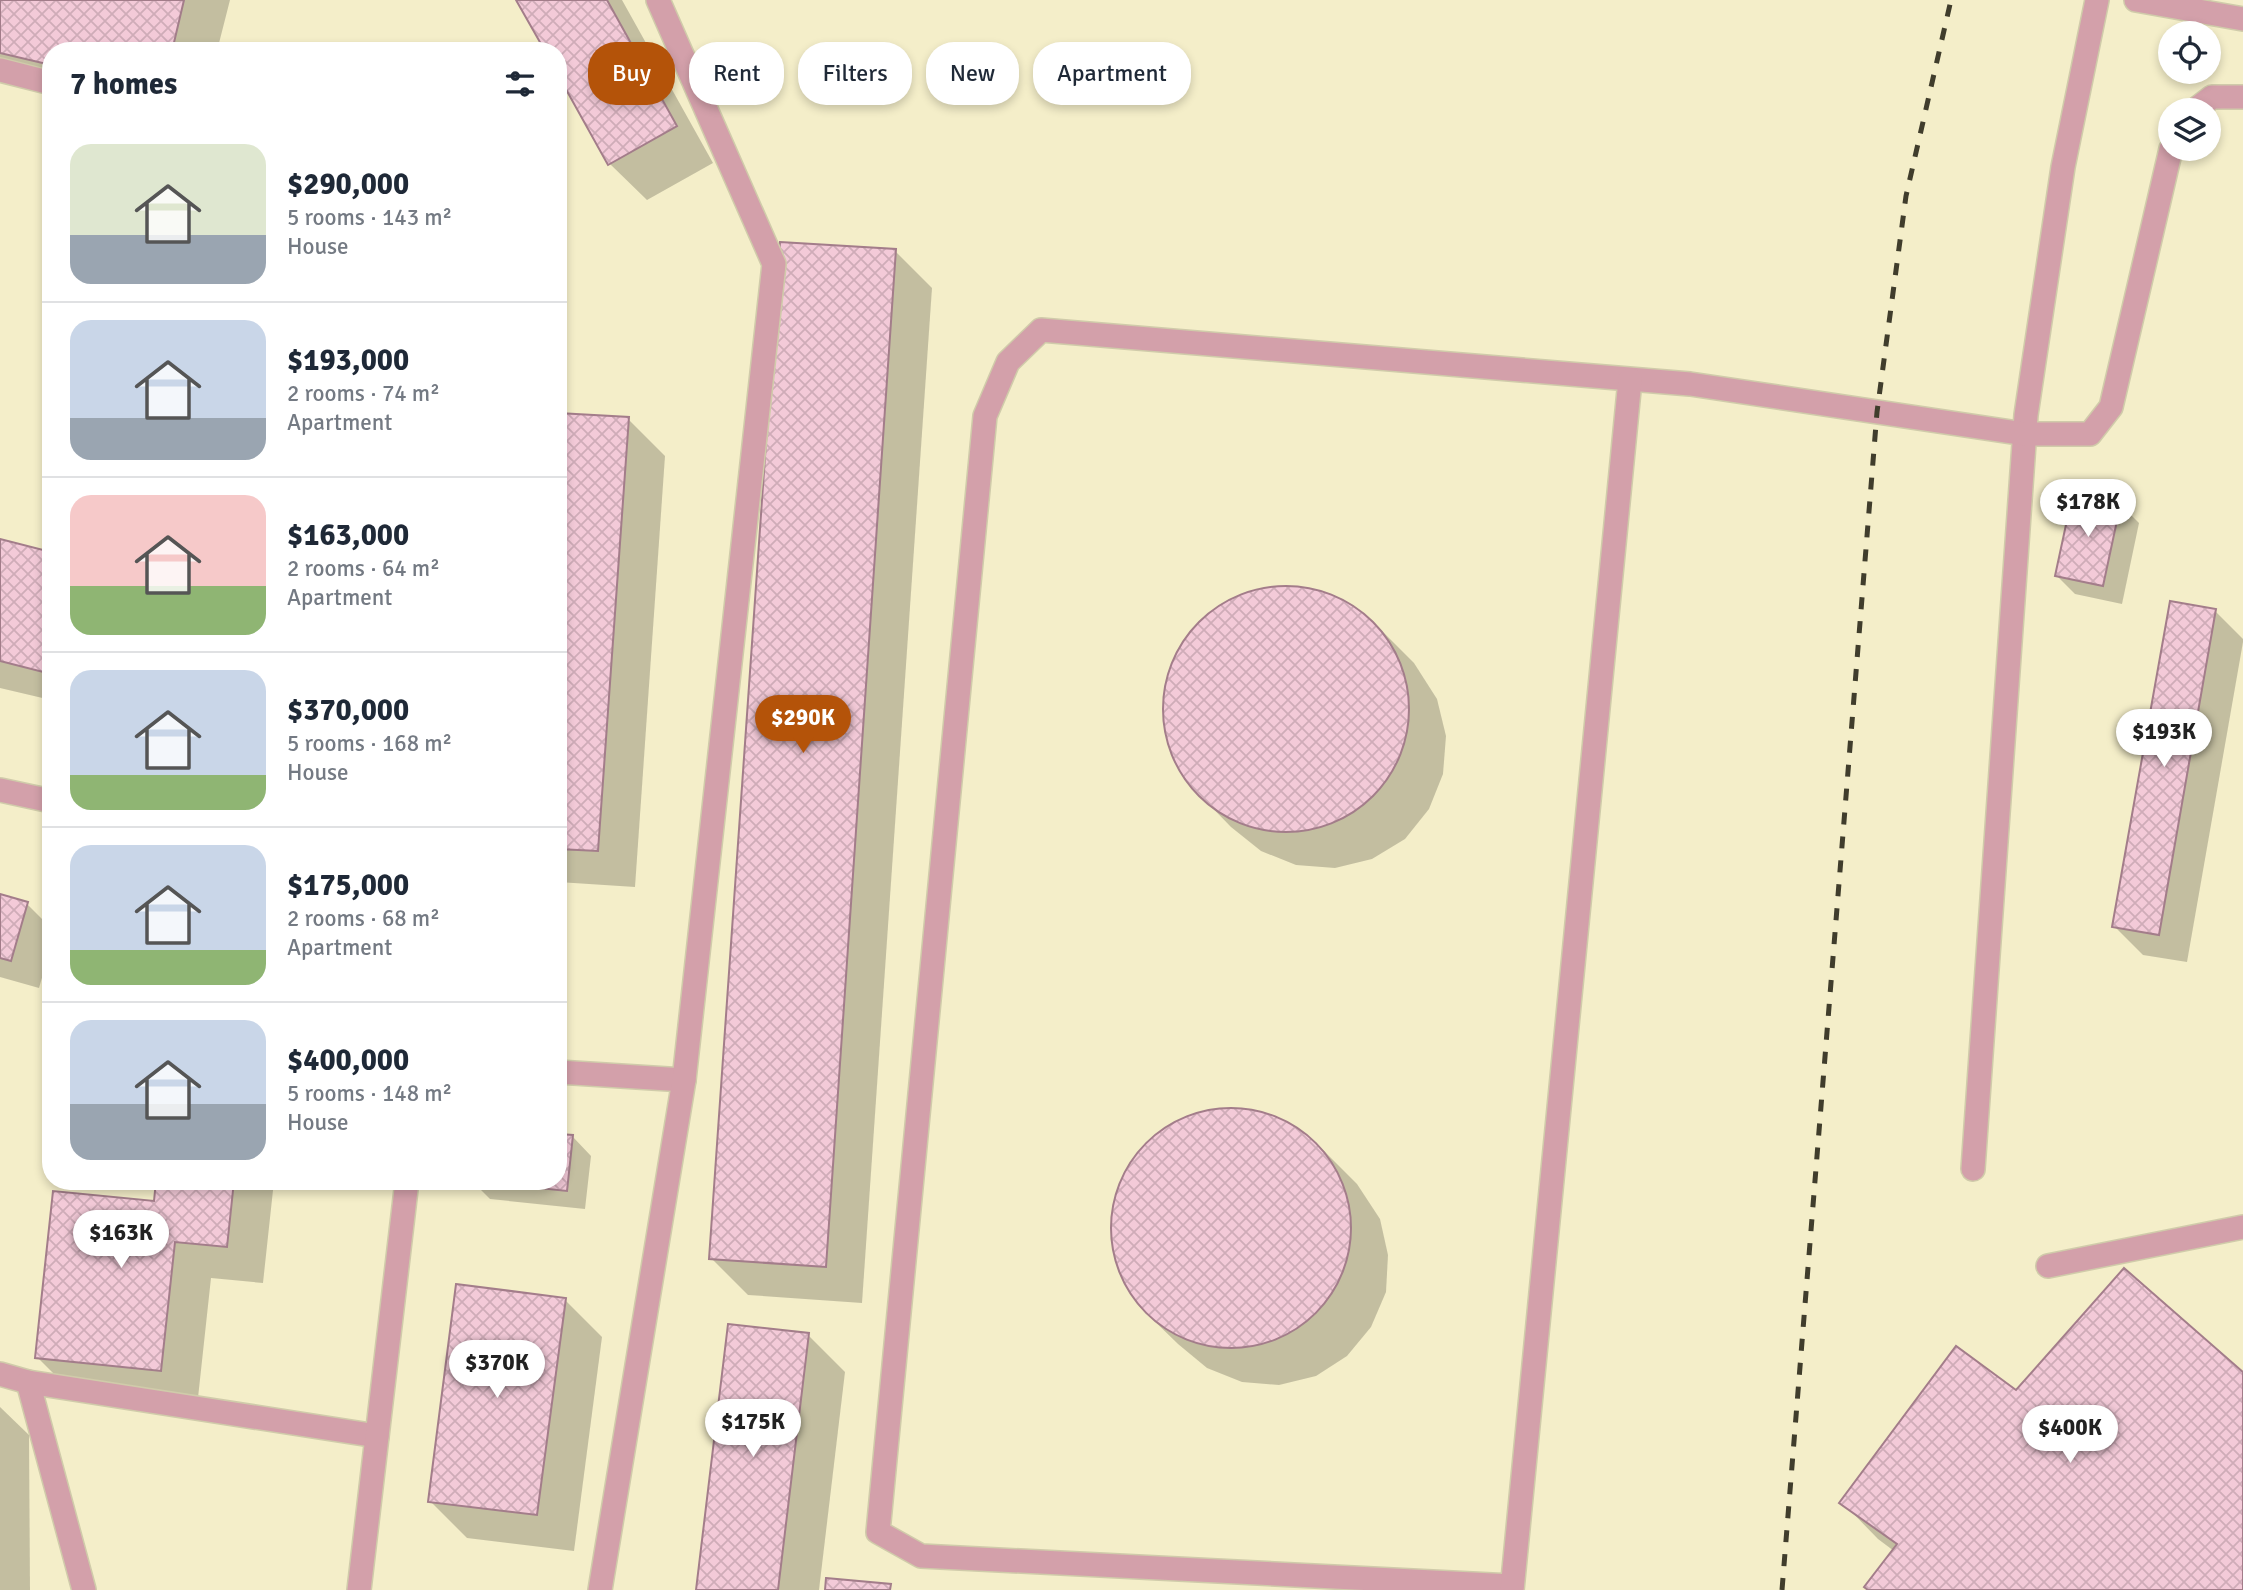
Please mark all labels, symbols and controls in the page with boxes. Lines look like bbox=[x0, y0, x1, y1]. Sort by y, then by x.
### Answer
map controls bbox=[2158, 21, 2221, 161]
button: locate bbox=[2158, 21, 2221, 84]
chip: Buy bbox=[588, 42, 675, 105]
chip: Rent bbox=[689, 42, 784, 105]
chip: Filters bbox=[798, 42, 912, 105]
chip: New bbox=[926, 42, 1019, 105]
chip: Apartment bbox=[1033, 42, 1191, 105]
icon: filters bbox=[501, 65, 539, 103]
text: 7 homes bbox=[70, 66, 177, 103]
button: layers bbox=[2158, 98, 2221, 161]
text: $290,000 bbox=[287, 166, 409, 203]
icon: home bbox=[126, 172, 210, 256]
text: 5 rooms · 143 m² bbox=[287, 203, 452, 232]
text: House bbox=[287, 232, 349, 261]
text: $193,000 bbox=[287, 342, 409, 379]
icon: home bbox=[126, 348, 210, 432]
text: 2 rooms · 74 m² bbox=[287, 379, 440, 408]
text: Apartment bbox=[287, 408, 392, 437]
pin: $178K bbox=[2039, 480, 2137, 539]
text: $178K bbox=[2056, 487, 2120, 516]
text: $163,000 bbox=[287, 517, 409, 554]
icon: home bbox=[126, 523, 210, 607]
text: 2 rooms · 64 m² bbox=[287, 554, 440, 583]
text: Apartment bbox=[287, 583, 392, 612]
text: $370,000 bbox=[287, 692, 409, 729]
pin: $290K bbox=[754, 696, 852, 755]
icon: home bbox=[126, 698, 210, 782]
text: $290K bbox=[771, 703, 835, 732]
pin: $193K bbox=[2115, 710, 2213, 769]
text: $193K bbox=[2132, 717, 2196, 746]
text: 5 rooms · 168 m² bbox=[287, 729, 452, 758]
text: House bbox=[287, 758, 349, 787]
text: $175,000 bbox=[287, 867, 409, 904]
icon: home bbox=[126, 873, 210, 957]
text: 2 rooms · 68 m² bbox=[287, 904, 440, 933]
text: Apartment bbox=[287, 933, 392, 962]
text: $400,000 bbox=[287, 1042, 409, 1079]
icon: home bbox=[126, 1048, 210, 1132]
text: 5 rooms · 148 m² bbox=[287, 1079, 452, 1108]
text: House bbox=[287, 1108, 349, 1137]
pin: $163K bbox=[72, 1210, 170, 1270]
text: $163K bbox=[89, 1218, 153, 1247]
pin: $370K bbox=[448, 1340, 546, 1400]
text: $370K bbox=[465, 1348, 529, 1377]
pin: $175K bbox=[704, 1400, 802, 1459]
pin: $400K bbox=[2021, 1406, 2119, 1465]
text: $175K bbox=[721, 1407, 785, 1436]
text: $400K bbox=[2038, 1413, 2102, 1442]

